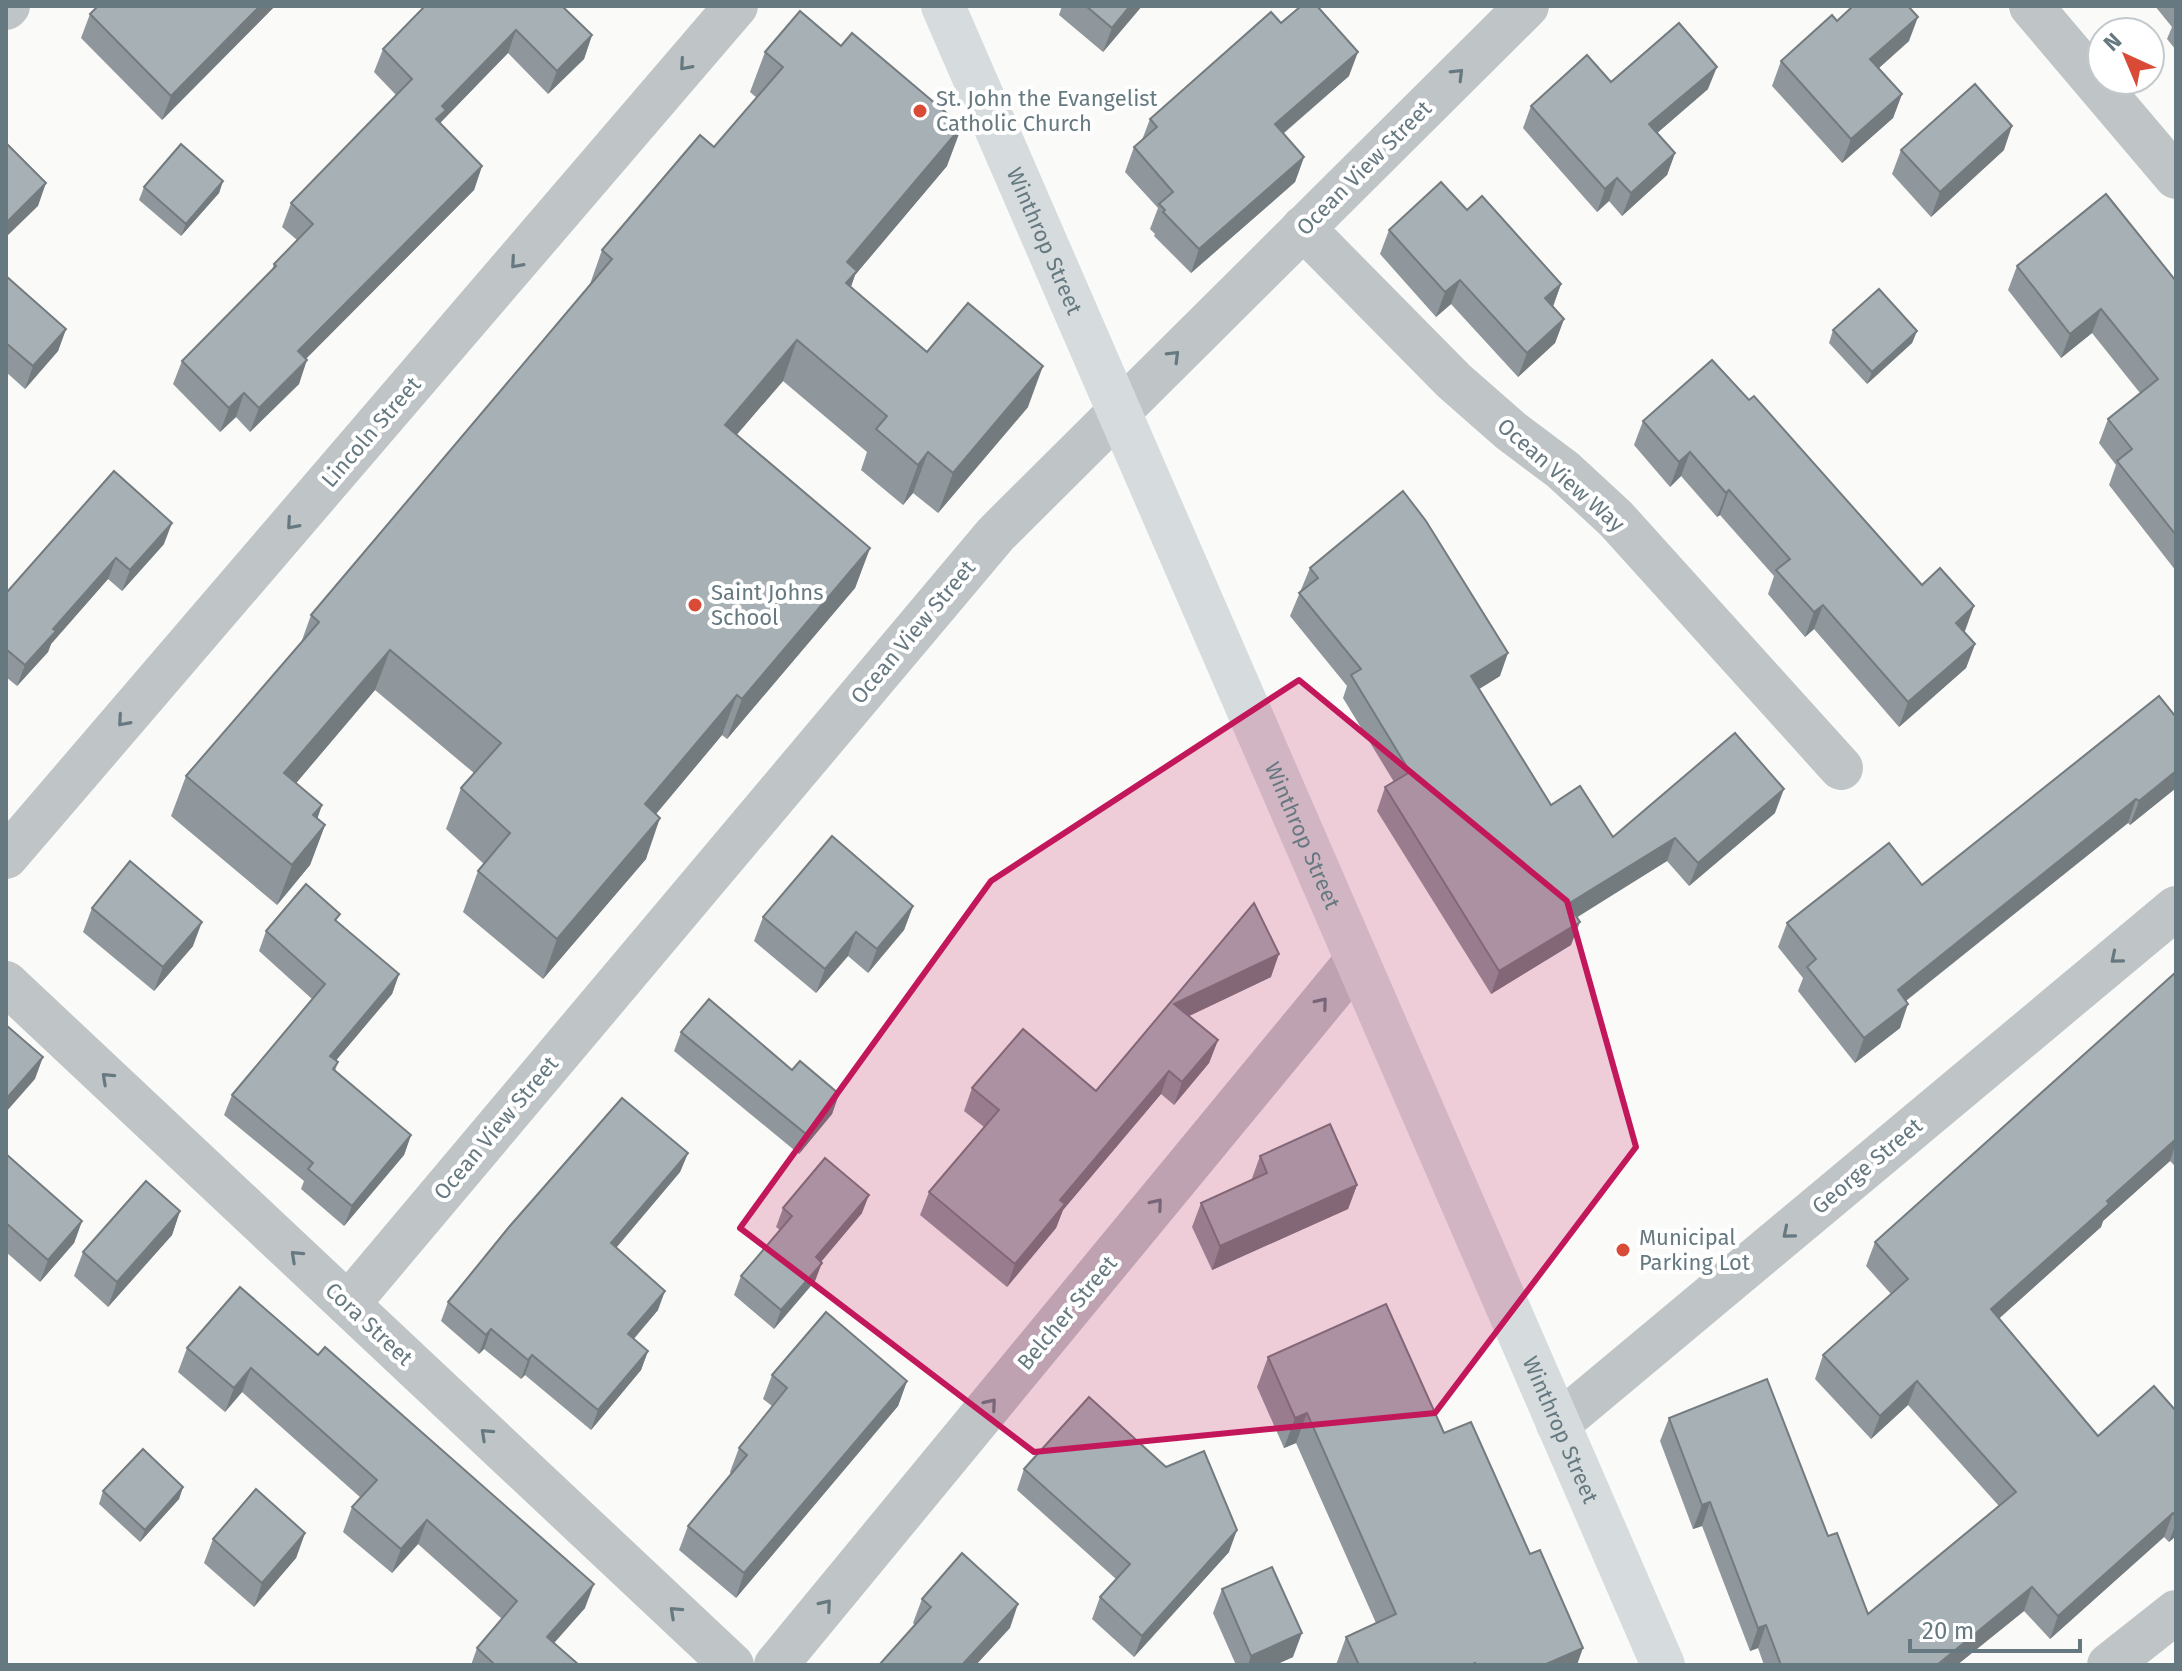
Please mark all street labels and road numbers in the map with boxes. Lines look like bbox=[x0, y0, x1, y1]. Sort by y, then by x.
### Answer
street label: Ocean View Street bbox=[1291, 95, 1437, 241]
street label: Winthrop Street bbox=[1001, 163, 1089, 319]
street label: Lincoln Street bbox=[316, 371, 426, 493]
street label: Ocean View Way bbox=[1492, 412, 1630, 538]
street label: Ocean View Street bbox=[845, 555, 981, 709]
street label: Winthrop Street bbox=[1259, 758, 1347, 913]
street label: Ocean View Street bbox=[428, 1051, 564, 1205]
street label: George Street bbox=[1806, 1112, 1928, 1220]
street label: Belcher Street bbox=[1011, 1250, 1123, 1376]
street label: Cora Street bbox=[320, 1277, 418, 1371]
street label: Winthrop Street bbox=[1517, 1352, 1605, 1507]

